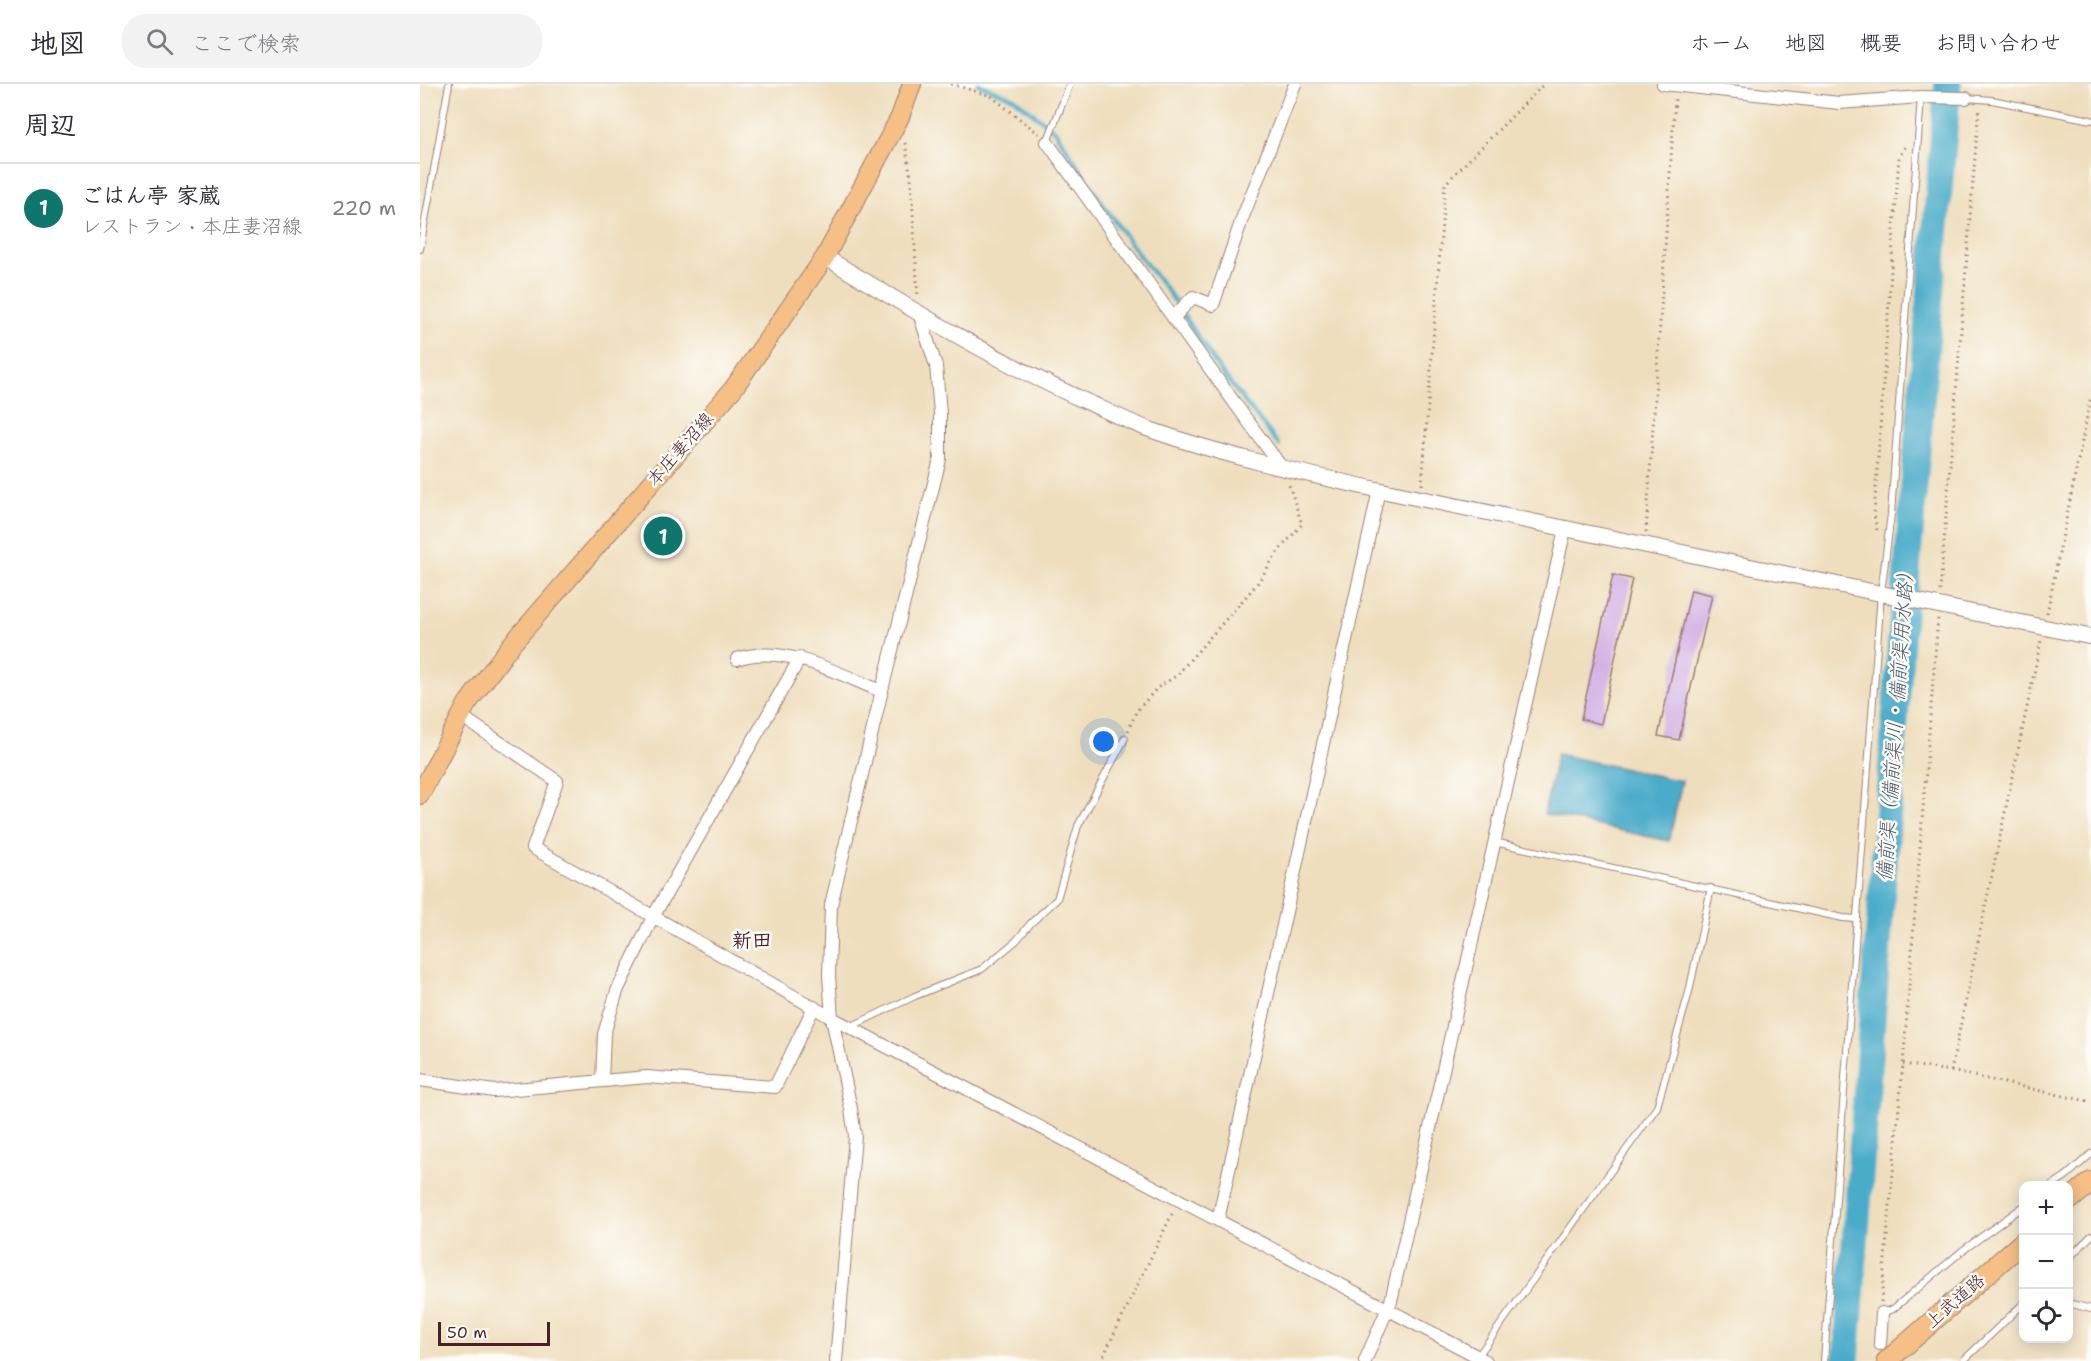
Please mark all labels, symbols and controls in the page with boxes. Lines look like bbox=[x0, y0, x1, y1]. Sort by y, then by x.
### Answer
search box bbox=[122, 14, 542, 68]
text: 地図 bbox=[30, 24, 86, 62]
icon: search bbox=[143, 25, 176, 58]
text: ここで検索 bbox=[191, 29, 301, 58]
text: ホーム bbox=[1690, 29, 1752, 57]
text: 地図 bbox=[1785, 29, 1827, 57]
text: 概要 bbox=[1860, 29, 1902, 57]
text: お問い合わせ bbox=[1935, 29, 2061, 57]
text: 周辺 bbox=[24, 107, 76, 142]
text: ごはん亭 家蔵 bbox=[81, 181, 221, 210]
text: 1 bbox=[39, 195, 48, 221]
text: 220 m bbox=[332, 195, 396, 221]
text: レストラン · 本庄妻沼線 bbox=[81, 213, 302, 239]
street label: 本庄妻沼線 bbox=[641, 407, 719, 491]
pin: 1 bbox=[644, 514, 682, 558]
water label: 備前渠（備前渠川・備前渠用水路） bbox=[1871, 561, 1919, 883]
your location bbox=[1089, 727, 1118, 756]
district label: 新田 bbox=[732, 927, 772, 953]
map controls bbox=[2019, 1181, 2073, 1343]
button: + bbox=[2019, 1181, 2073, 1235]
button: − bbox=[2019, 1235, 2073, 1289]
street label: 上武道路 bbox=[1920, 1268, 1990, 1334]
button: locate bbox=[2019, 1289, 2073, 1343]
scale bar bbox=[438, 1319, 550, 1346]
text: 50 m bbox=[447, 1322, 487, 1343]

